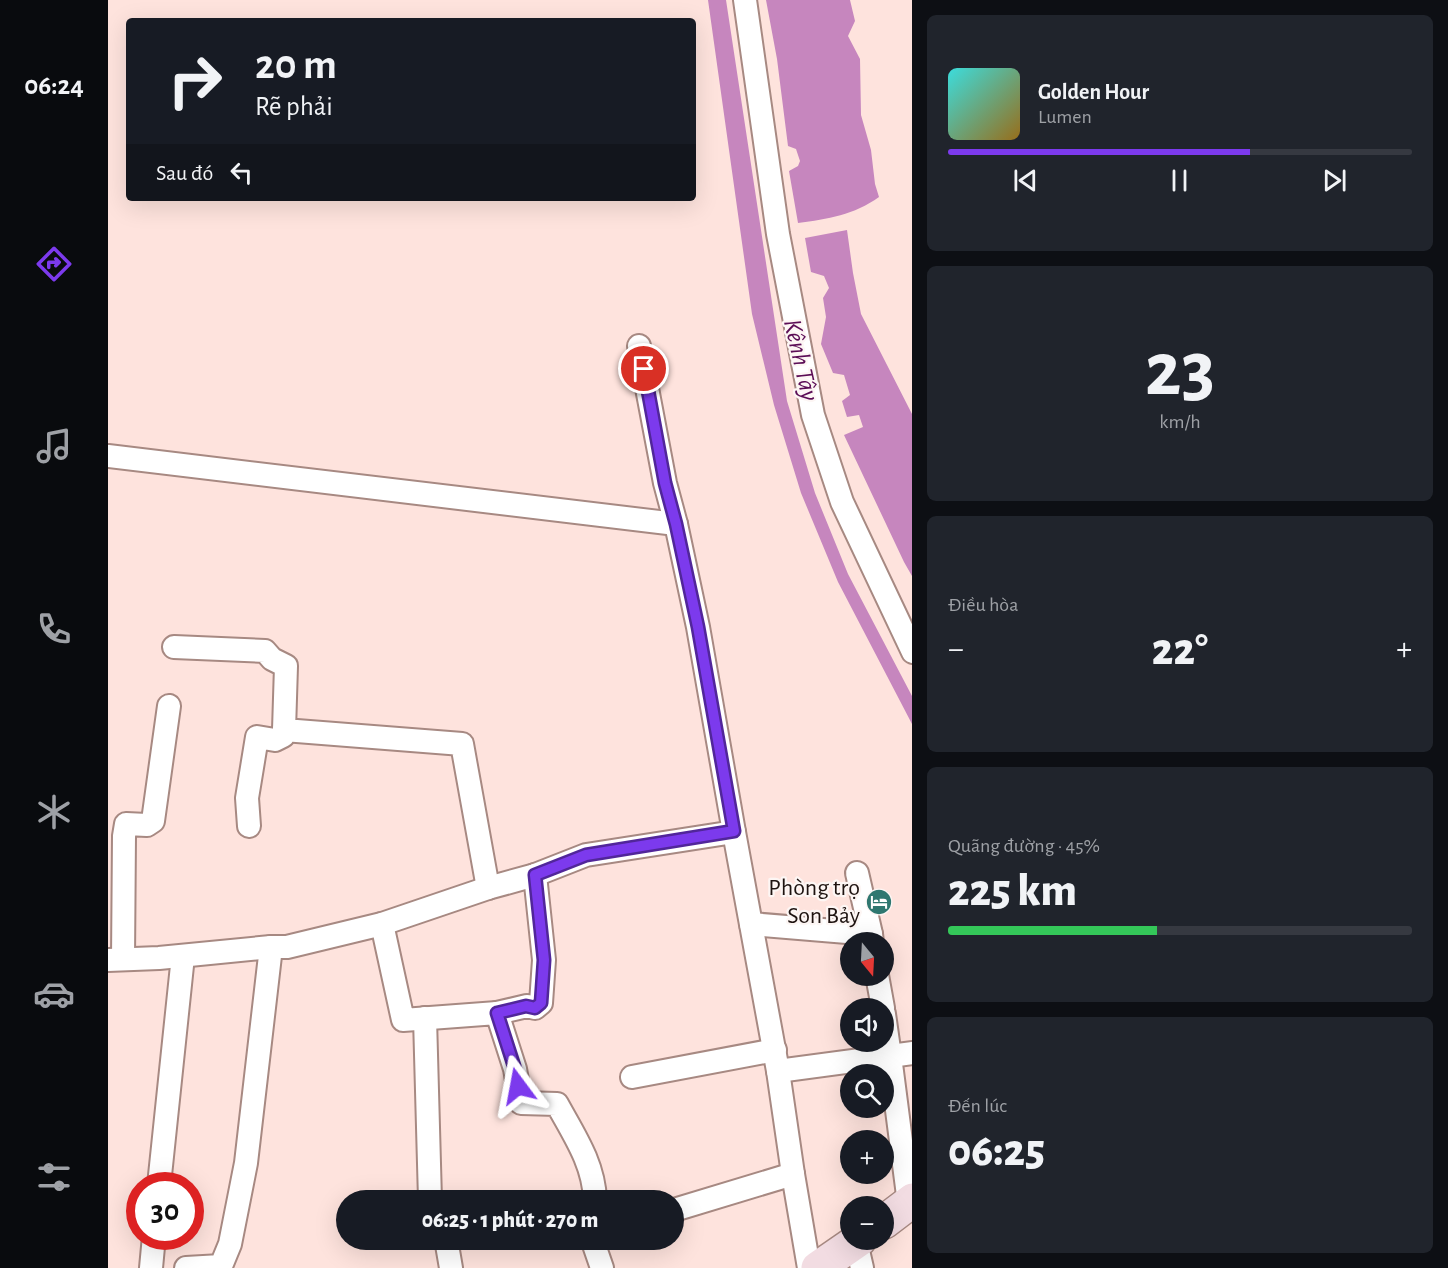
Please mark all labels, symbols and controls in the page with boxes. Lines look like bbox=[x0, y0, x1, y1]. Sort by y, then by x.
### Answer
icon: right bbox=[156, 42, 234, 120]
text: 20 m bbox=[255, 44, 337, 86]
text: 06:24 bbox=[24, 72, 84, 99]
text: Golden Hour bbox=[1038, 81, 1149, 103]
text: Rẽ phải bbox=[255, 93, 333, 120]
text: Lumen bbox=[1038, 107, 1092, 127]
icon: left bbox=[225, 156, 258, 189]
text: Sau đó bbox=[156, 162, 213, 184]
icon: previous bbox=[1009, 164, 1042, 197]
icon: pause bbox=[1163, 164, 1196, 197]
icon: next bbox=[1318, 164, 1351, 197]
icon: directions bbox=[33, 243, 75, 285]
water label: Kênh Tây bbox=[779, 317, 823, 404]
text: 23 bbox=[1145, 332, 1215, 410]
pin bbox=[618, 343, 669, 394]
icon: arrive bbox=[627, 352, 660, 385]
text: km/h bbox=[1159, 412, 1201, 432]
icon: music bbox=[33, 425, 75, 467]
text: Điều hòa bbox=[948, 595, 1018, 615]
icon: phone bbox=[33, 608, 75, 650]
text: 22° bbox=[1152, 628, 1208, 673]
text: − bbox=[948, 633, 964, 666]
text: + bbox=[1396, 633, 1412, 666]
icon: climate bbox=[33, 791, 75, 833]
text: Quãng đường · 45% bbox=[948, 836, 1100, 856]
text: 225 km bbox=[948, 869, 1077, 914]
place label: Phòng trọ Son Bảy bbox=[768, 876, 860, 928]
hotel icon: Phòng trọ Son Bảy bbox=[864, 887, 894, 917]
north arrow bbox=[840, 932, 894, 986]
map controls bbox=[840, 932, 894, 1250]
icon: car bbox=[33, 973, 75, 1015]
button: sound bbox=[840, 998, 894, 1052]
position arrow bbox=[486, 1054, 550, 1118]
button: search bbox=[840, 1064, 894, 1118]
text: Đến lúc bbox=[948, 1096, 1007, 1116]
text: 06:25 bbox=[948, 1129, 1045, 1174]
button: + bbox=[840, 1130, 894, 1184]
icon: filters bbox=[33, 1156, 75, 1198]
speed limit sign: 30 bbox=[126, 1172, 204, 1250]
button: − bbox=[840, 1196, 894, 1250]
text: 06:25 · 1 phút · 270 m bbox=[422, 1209, 598, 1231]

